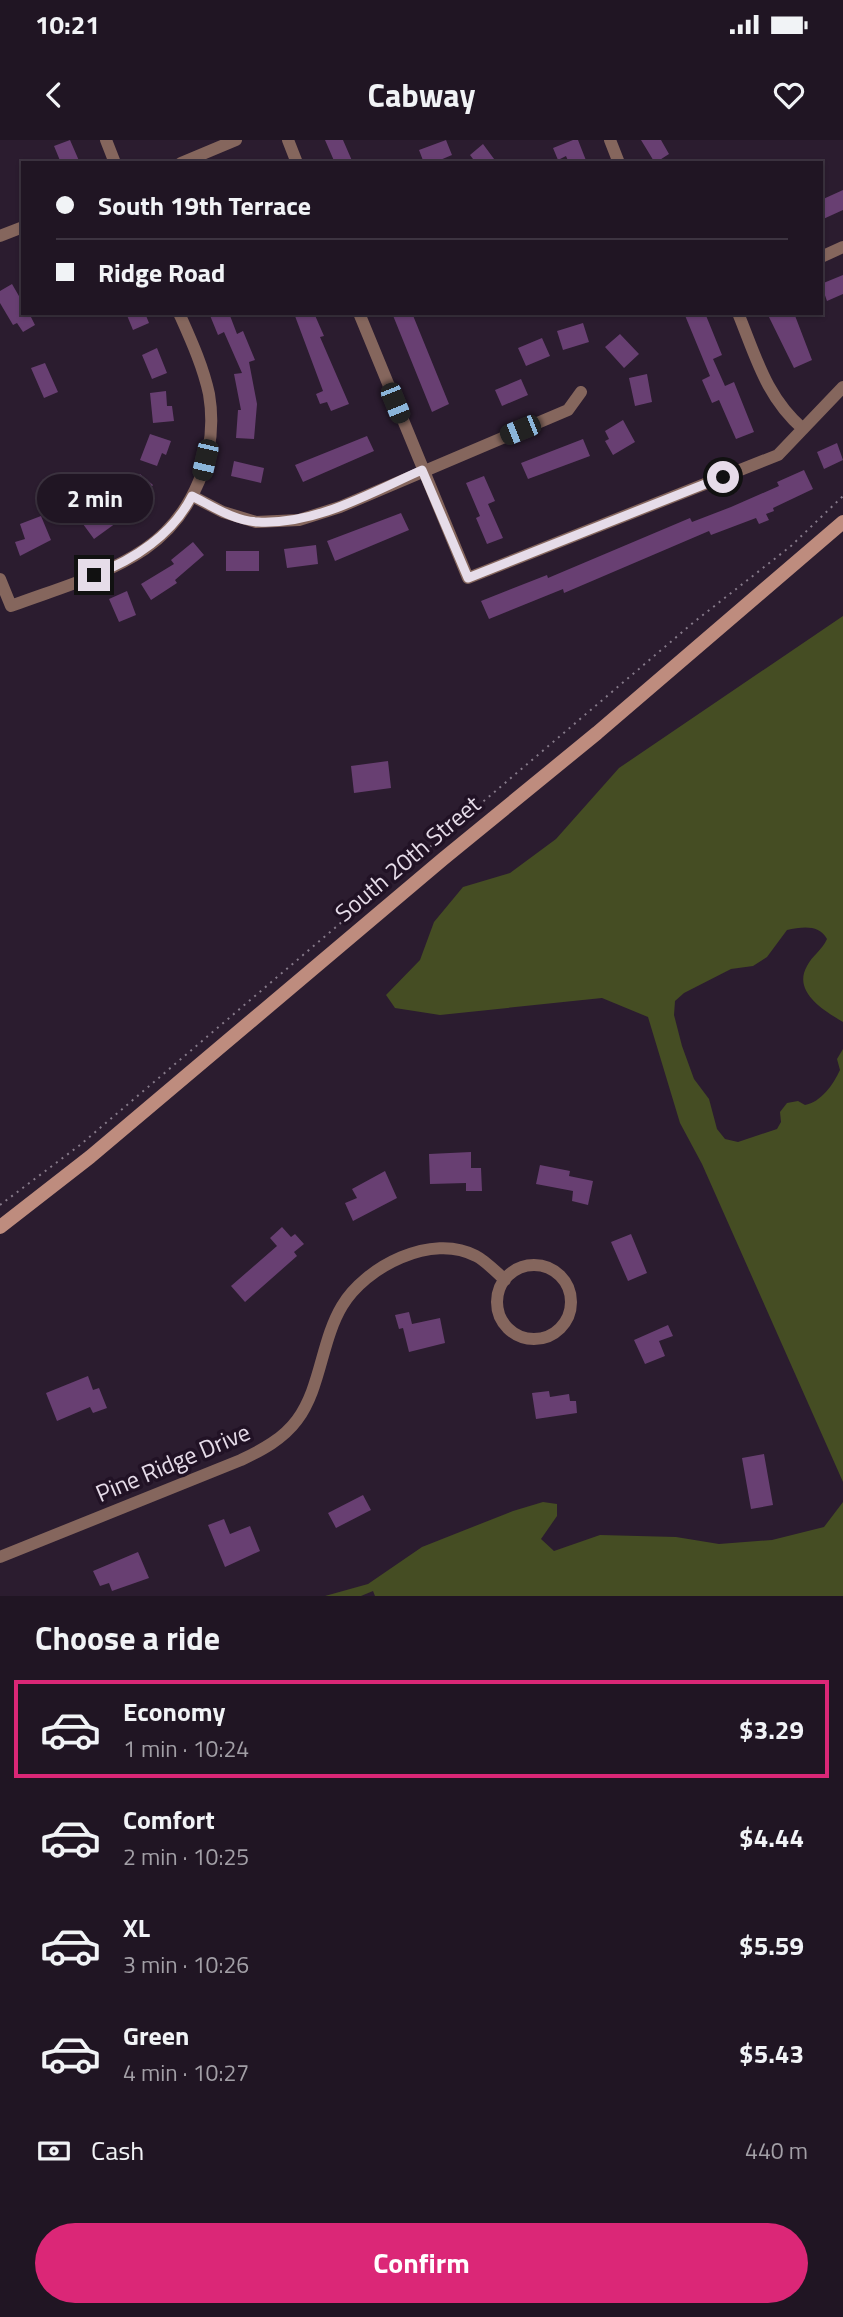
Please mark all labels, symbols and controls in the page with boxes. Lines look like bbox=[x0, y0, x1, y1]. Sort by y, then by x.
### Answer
text: 10:21 bbox=[35, 5, 100, 44]
text: Cabway bbox=[368, 71, 475, 119]
icon: back bbox=[35, 76, 73, 114]
icon: heart bbox=[770, 76, 808, 114]
text: South 19th Terrace bbox=[98, 186, 311, 225]
text: Ridge Road bbox=[98, 253, 225, 292]
car bbox=[378, 380, 413, 426]
car bbox=[497, 412, 544, 448]
car bbox=[191, 437, 220, 483]
route start bbox=[707, 461, 739, 493]
callout: 2 min bbox=[36, 474, 152, 522]
text: 2 min bbox=[67, 481, 123, 516]
route end bbox=[78, 559, 110, 591]
street label: South 20th Street bbox=[327, 786, 488, 930]
street label: Pine Ridge Drive bbox=[90, 1413, 255, 1511]
text: Choose a ride bbox=[35, 1614, 220, 1662]
text: Economy bbox=[123, 1692, 225, 1731]
icon: car bbox=[39, 1698, 102, 1761]
text: $3.29 bbox=[739, 1710, 804, 1749]
text: 1 min · 10:24 bbox=[123, 1731, 249, 1766]
text: Comfort bbox=[123, 1800, 215, 1839]
icon: car bbox=[39, 1806, 102, 1869]
text: $4.44 bbox=[739, 1818, 804, 1857]
text: 2 min · 10:25 bbox=[123, 1839, 249, 1874]
text: XL bbox=[123, 1908, 150, 1947]
icon: car bbox=[39, 1914, 102, 1977]
text: $5.59 bbox=[739, 1926, 804, 1965]
text: 3 min · 10:26 bbox=[123, 1947, 249, 1982]
text: Green bbox=[123, 2016, 189, 2055]
icon: car bbox=[39, 2022, 102, 2085]
text: $5.43 bbox=[739, 2034, 804, 2073]
text: 4 min · 10:27 bbox=[123, 2055, 249, 2090]
text: Cash bbox=[91, 2131, 144, 2170]
icon: cash bbox=[35, 2132, 73, 2170]
text: 440 m bbox=[745, 2133, 808, 2168]
button: Confirm bbox=[35, 2223, 808, 2303]

